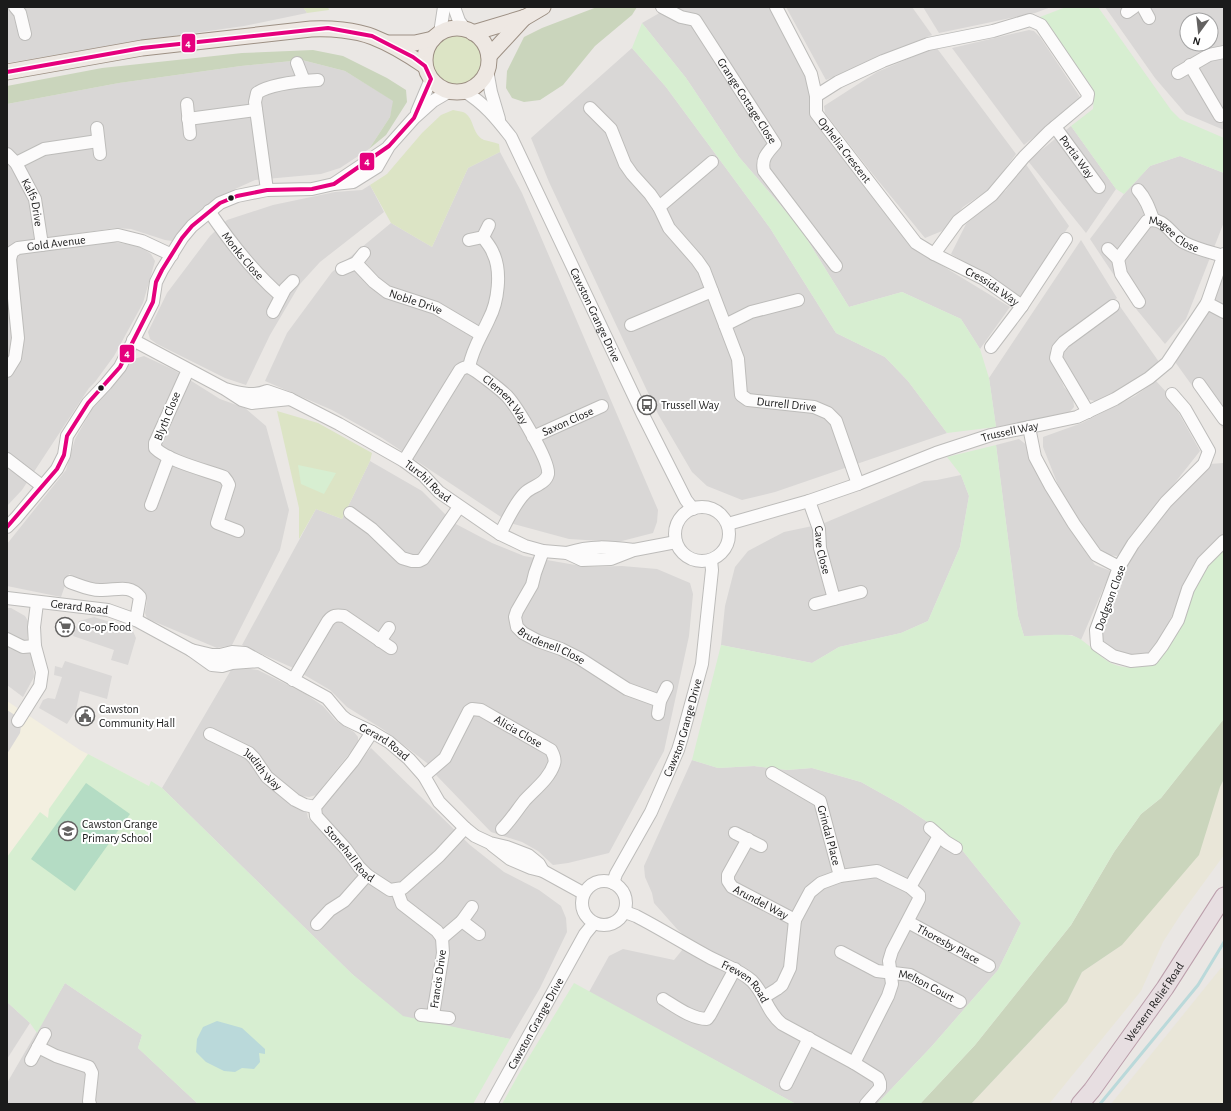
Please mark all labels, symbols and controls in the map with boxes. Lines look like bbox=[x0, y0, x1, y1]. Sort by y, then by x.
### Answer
north arrow bbox=[1179, 12, 1219, 52]
line badge: 4 bbox=[181, 33, 196, 53]
text: N bbox=[1191, 35, 1202, 47]
text: 4 bbox=[185, 38, 191, 49]
street label: Grange Cottage Close bbox=[715, 56, 779, 146]
street label: Ophelia Crescent bbox=[816, 115, 874, 185]
street label: Portia Way bbox=[1057, 133, 1097, 181]
line badge: 4 bbox=[359, 152, 375, 171]
text: 4 bbox=[364, 156, 370, 167]
street label: Kalfs Drive bbox=[19, 176, 45, 227]
unlabelled marker bbox=[226, 193, 236, 203]
street label: Magee Close bbox=[1148, 214, 1201, 254]
street label: Monks Close bbox=[220, 229, 266, 282]
street label: Gold Avenue bbox=[26, 233, 86, 253]
street label: Cressida Way bbox=[963, 265, 1021, 309]
street label: Cawston Grange Drive bbox=[568, 266, 623, 364]
street label: Noble Drive bbox=[388, 287, 445, 317]
line badge: 4 bbox=[119, 344, 135, 363]
text: 4 bbox=[124, 348, 130, 359]
street label: Clement Way bbox=[480, 372, 531, 427]
unlabelled marker bbox=[96, 383, 106, 393]
street label: Blyth Close bbox=[152, 390, 183, 443]
bus stop icon: Trussell Way bbox=[636, 394, 658, 416]
street label: Durrell Drive bbox=[756, 395, 817, 413]
place label: Trussell Way bbox=[661, 399, 719, 412]
street label: Saxon Close bbox=[540, 405, 595, 438]
street label: Trussell Way bbox=[980, 419, 1040, 444]
street label: Turchil Road bbox=[402, 458, 453, 504]
street label: Cave Close bbox=[812, 524, 833, 575]
street label: Dodgson Close bbox=[1093, 563, 1127, 633]
street label: Gerard Road bbox=[50, 597, 109, 616]
supermarket icon: Co-op Food bbox=[54, 616, 76, 638]
place label: Co-op Food bbox=[79, 621, 131, 633]
street label: Brudenell Close bbox=[515, 625, 587, 666]
street label: Cawston Grange Drive bbox=[661, 677, 704, 779]
place label: Cawston Community Hall bbox=[99, 703, 175, 730]
public building icon: Cawston Community Hall bbox=[74, 705, 96, 727]
street label: Alicia Close bbox=[492, 713, 544, 750]
street label: Gerard Road bbox=[357, 721, 412, 763]
street label: Judith Way bbox=[243, 746, 284, 793]
street label: Grindal Place bbox=[815, 804, 843, 867]
place label: Cawston Grange Primary School bbox=[82, 818, 157, 845]
school or university icon: Cawston Grange Primary School bbox=[57, 820, 79, 842]
street label: Stonehall Road bbox=[322, 823, 377, 884]
street label: Arundel Way bbox=[731, 883, 790, 922]
street label: Thoresby Place bbox=[915, 922, 982, 966]
street label: Francis Drive bbox=[428, 949, 448, 1009]
street label: Frewen Road bbox=[720, 958, 771, 1005]
street label: Western Relief Road bbox=[1122, 960, 1186, 1044]
street label: Melton Court bbox=[898, 968, 957, 1004]
street label: Cawston Grange Drive bbox=[505, 976, 566, 1071]

